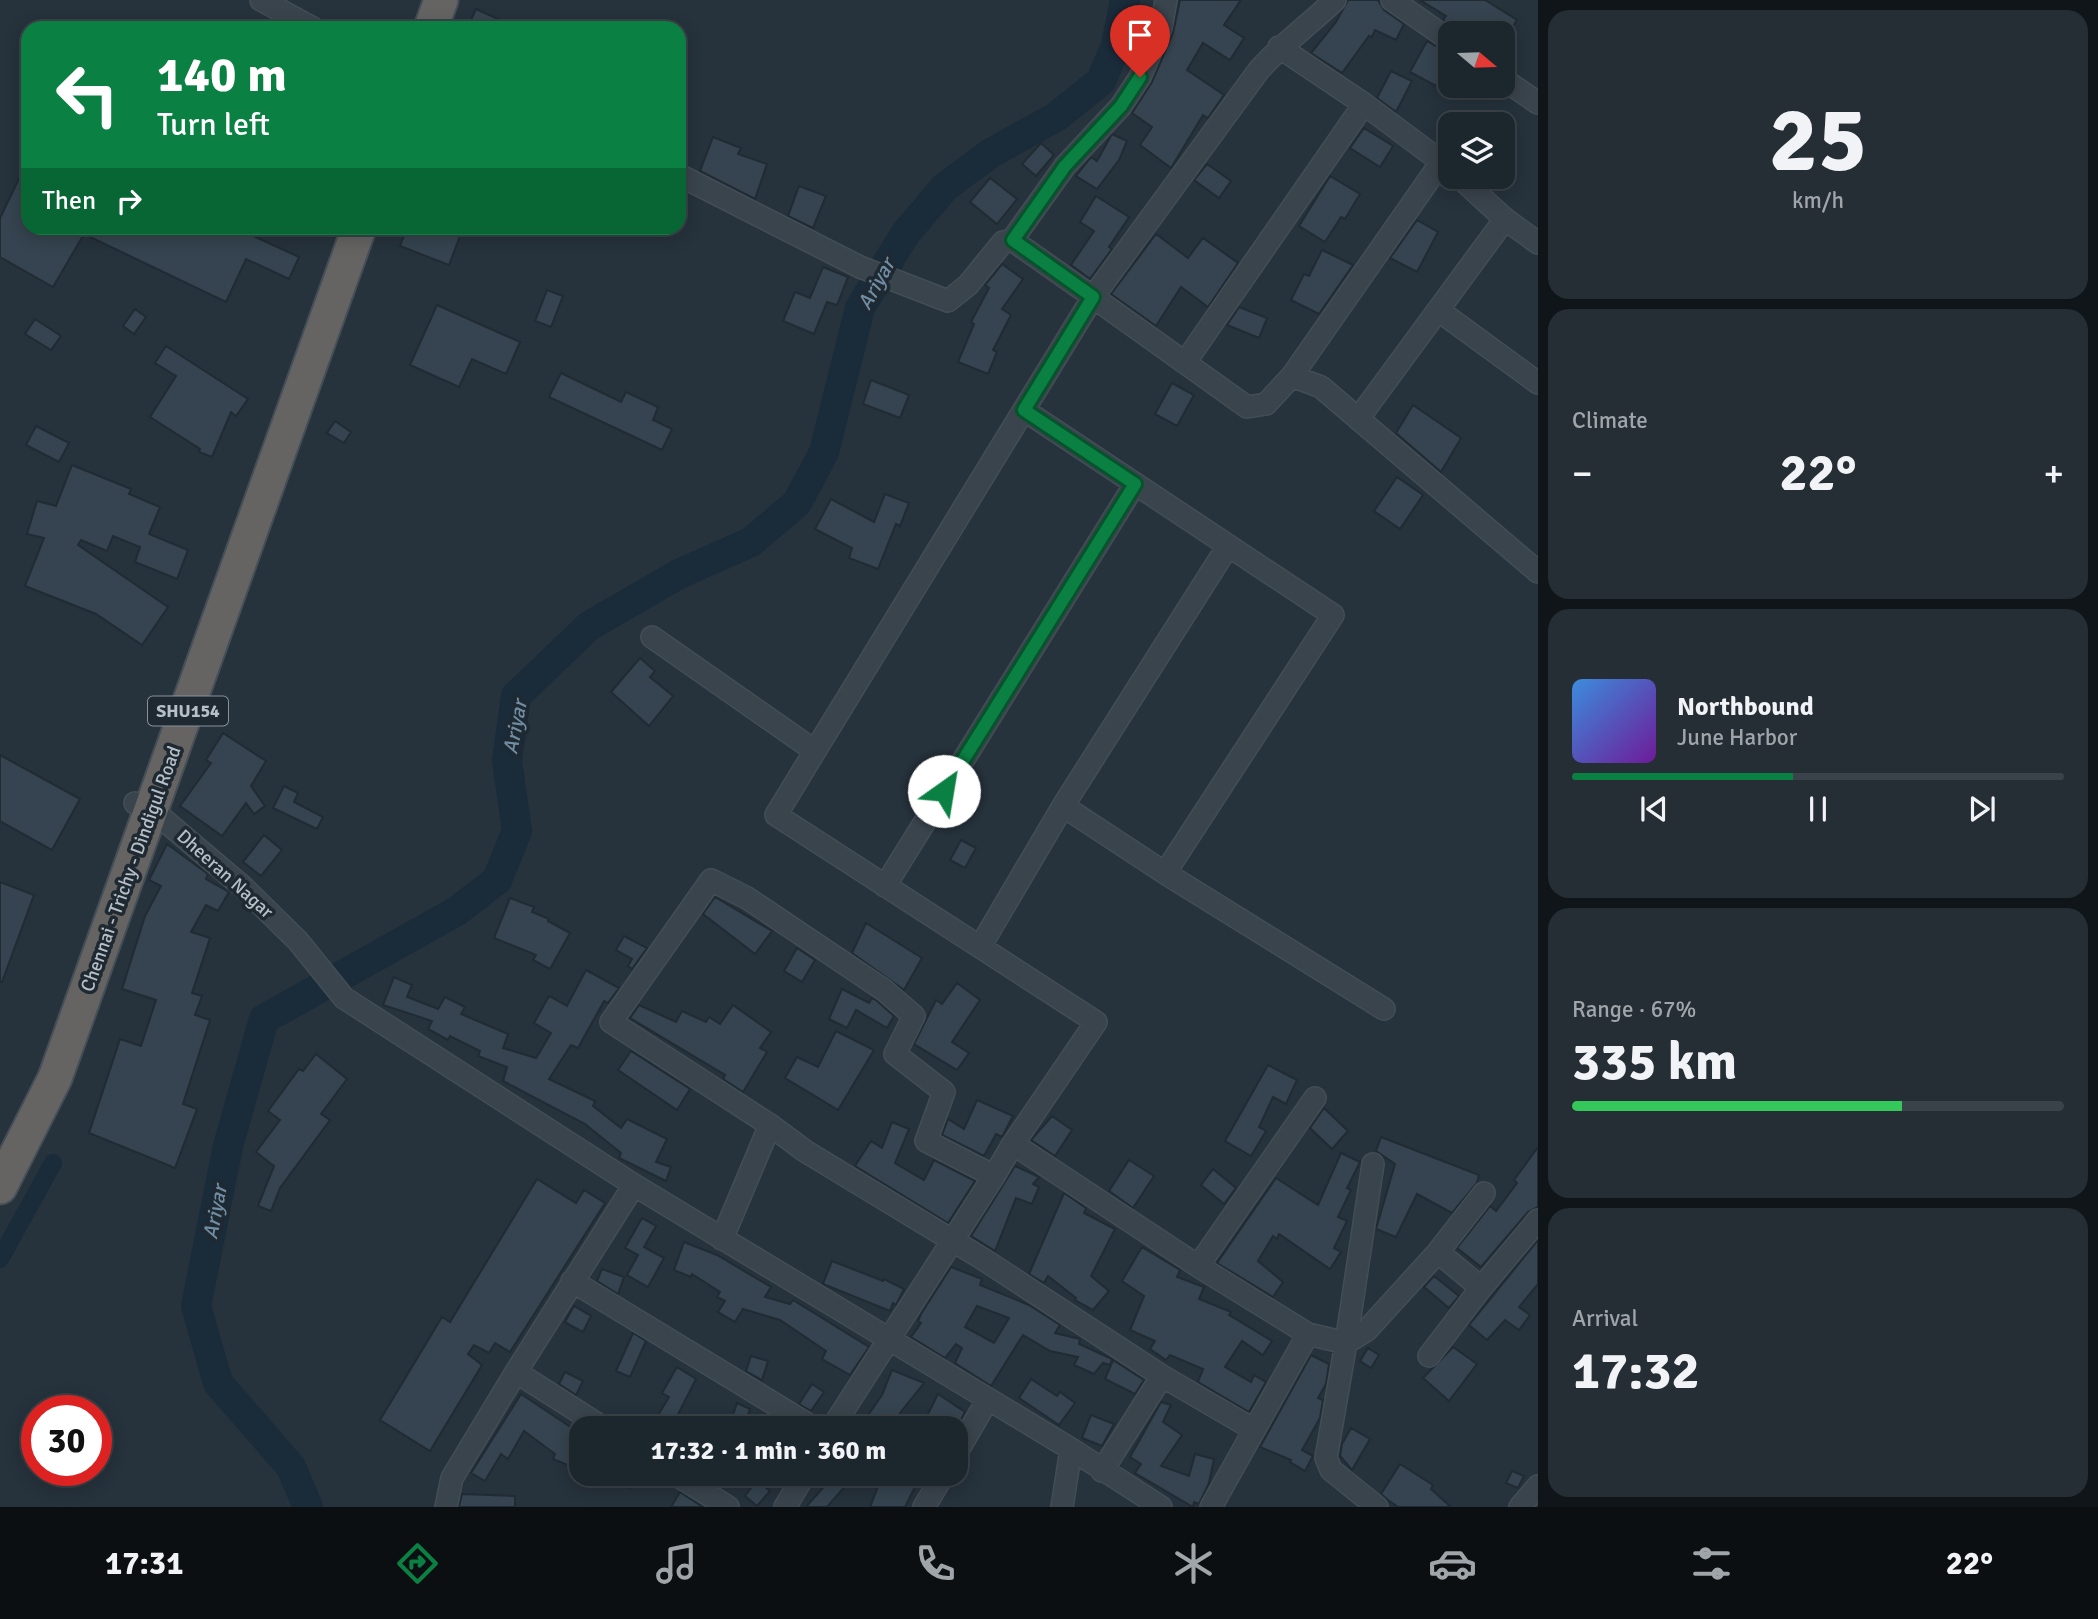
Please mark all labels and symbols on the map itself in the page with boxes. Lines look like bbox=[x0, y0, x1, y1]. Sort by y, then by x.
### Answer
pin bbox=[1110, 5, 1170, 77]
north arrow bbox=[1438, 21, 1516, 98]
water label: Ariyar bbox=[851, 251, 902, 314]
water label: Ariyar bbox=[497, 695, 534, 756]
road number: SHU154 bbox=[148, 696, 228, 726]
street label: Chennai - Trichy - Dindigul Road bbox=[75, 743, 187, 995]
position arrow bbox=[907, 754, 981, 828]
street label: Dheeran Nagar bbox=[172, 824, 278, 924]
water label: Ariyar bbox=[197, 1180, 234, 1241]
speed limit sign: 30 bbox=[21, 1395, 112, 1486]

